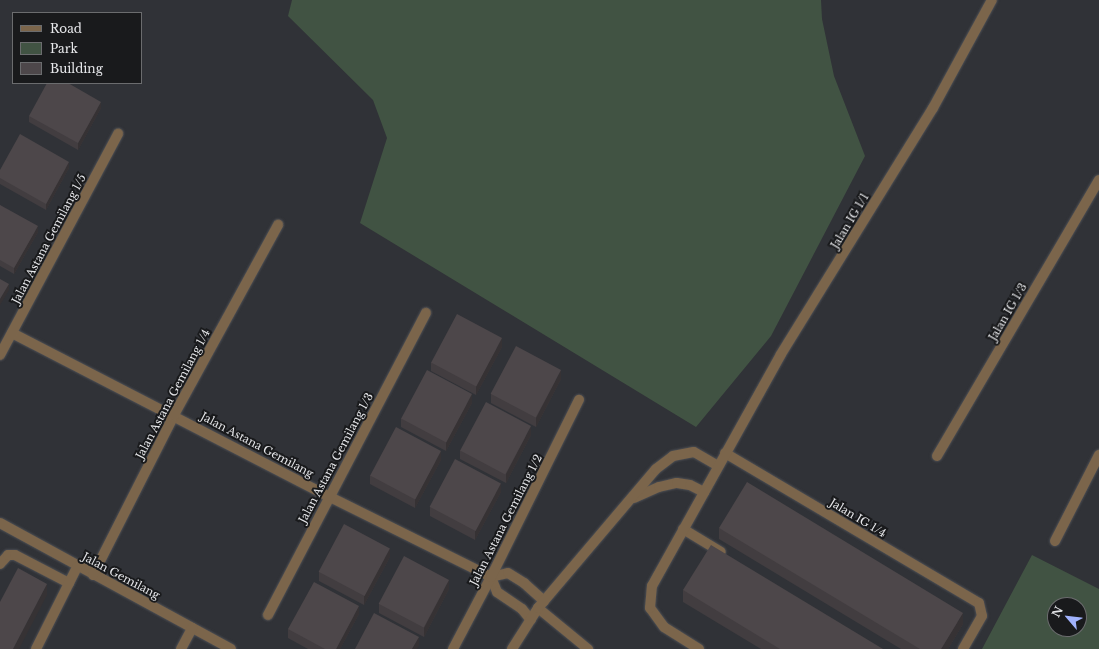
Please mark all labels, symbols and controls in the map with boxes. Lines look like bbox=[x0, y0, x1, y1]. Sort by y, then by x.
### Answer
legend bbox=[12, 12, 142, 84]
text: Road bbox=[50, 21, 82, 36]
text: Park bbox=[50, 41, 78, 56]
text: Building bbox=[50, 61, 103, 76]
street label: Jalan Astana Gemilang 1/5 bbox=[9, 172, 89, 306]
street label: Jalan IG 1/1 bbox=[828, 191, 872, 251]
street label: Jalan IG 1/3 bbox=[986, 281, 1030, 343]
street label: Jalan Astana Gemilang 1/4 bbox=[133, 327, 213, 461]
street label: Jalan Astana Gemilang 1/3 bbox=[296, 390, 376, 526]
street label: Jalan Astana Gemilang bbox=[198, 410, 316, 480]
street label: Jalan Astana Gemilang 1/2 bbox=[467, 452, 545, 588]
street label: Jalan IG 1/4 bbox=[827, 496, 889, 540]
street label: Jalan Gemilang bbox=[80, 550, 162, 602]
north arrow bbox=[1047, 597, 1087, 637]
text: N bbox=[1049, 604, 1066, 620]

